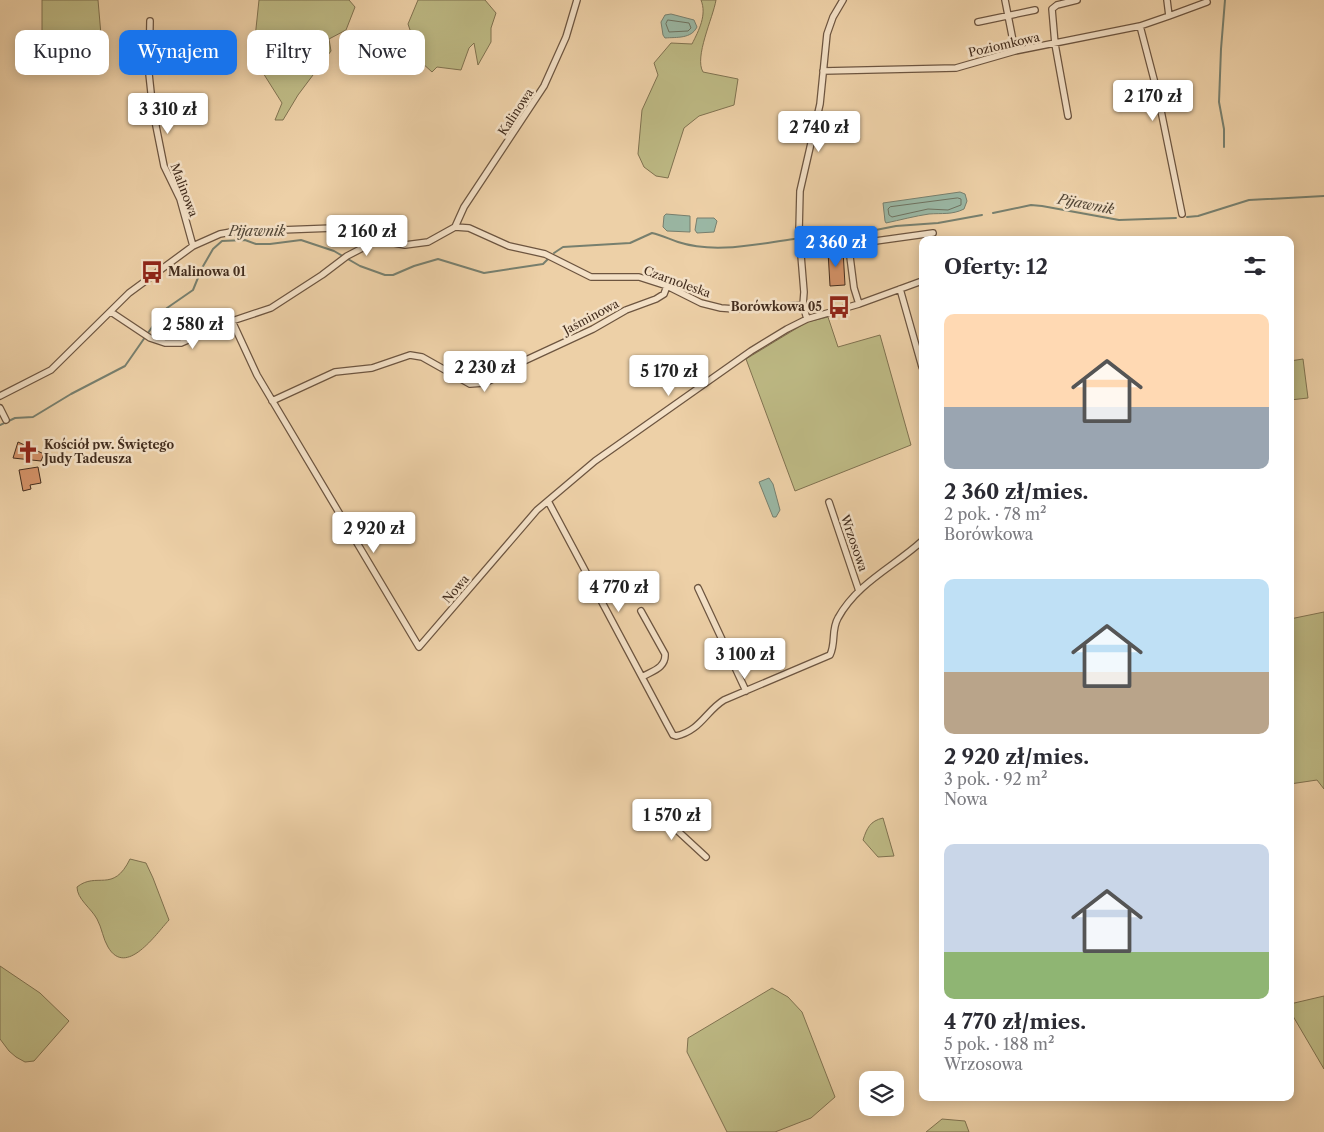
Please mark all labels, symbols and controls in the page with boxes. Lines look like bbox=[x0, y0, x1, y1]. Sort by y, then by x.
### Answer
street label: Poziomkowa bbox=[967, 29, 1042, 60]
chip: Kupno bbox=[15, 30, 109, 75]
chip: Wynajem bbox=[119, 30, 237, 75]
chip: Filtry bbox=[247, 30, 329, 75]
chip: Nowe bbox=[339, 30, 425, 75]
pin: 2 170 zł bbox=[1101, 80, 1205, 122]
street label: Kalinowa bbox=[495, 85, 537, 138]
text: 2 170 zł bbox=[1124, 86, 1182, 106]
pin: 3 310 zł bbox=[116, 92, 220, 135]
text: 3 310 zł bbox=[139, 99, 197, 119]
pin: 2 740 zł bbox=[767, 110, 871, 153]
text: 2 740 zł bbox=[789, 117, 849, 137]
street label: Malinowa bbox=[167, 161, 202, 219]
water label: Pijawnik bbox=[1055, 190, 1117, 218]
pin: 2 160 zł bbox=[315, 214, 419, 257]
text: 2 160 zł bbox=[337, 221, 397, 241]
water label: Pijawnik bbox=[227, 222, 286, 240]
pin: 2 360 zł bbox=[784, 226, 888, 268]
text: 2 360 zł bbox=[806, 232, 867, 252]
icon: filters bbox=[1241, 252, 1269, 280]
text: Oferty: 12 bbox=[944, 254, 1048, 279]
bus stop icon: Malinowa 01 bbox=[139, 259, 165, 285]
street label: Czarnoleska bbox=[642, 262, 713, 301]
place label: Malinowa 01 bbox=[168, 264, 246, 279]
bus stop icon: Borówkowa 05 bbox=[826, 294, 852, 320]
street label: Jaśminowa bbox=[559, 295, 622, 338]
place label: Borówkowa 05 bbox=[731, 299, 822, 314]
pin: 2 580 zł bbox=[141, 308, 245, 350]
text: 2 580 zł bbox=[162, 314, 224, 334]
icon: home bbox=[1062, 346, 1152, 436]
pin: 2 230 zł bbox=[433, 350, 537, 393]
pin: 5 170 zł bbox=[617, 354, 721, 397]
text: 2 230 zł bbox=[455, 357, 515, 377]
text: 5 170 zł bbox=[640, 361, 698, 381]
place label: Kościół pw. Świętego Judy Tadeusza bbox=[42, 436, 174, 466]
church icon: Kościół pw. Świętego Judy Tadeusza bbox=[15, 439, 41, 465]
text: 2 360 zł/mies. bbox=[944, 479, 1088, 504]
text: 2 pok. · 78 m² bbox=[944, 504, 1047, 524]
pin: 2 920 zł bbox=[322, 512, 426, 554]
street label: Wrzosowa bbox=[837, 512, 871, 574]
text: 2 920 zł bbox=[343, 518, 405, 538]
text: Borówkowa bbox=[944, 524, 1033, 544]
pin: 4 770 zł bbox=[567, 570, 671, 613]
street label: Nowa bbox=[439, 571, 472, 606]
text: 4 770 zł bbox=[589, 577, 649, 597]
icon: home bbox=[1062, 611, 1152, 701]
pin: 3 100 zł bbox=[693, 638, 797, 680]
text: 3 100 zł bbox=[715, 644, 775, 664]
text: 2 920 zł/mies. bbox=[944, 744, 1089, 769]
text: 3 pok. · 92 m² bbox=[944, 769, 1047, 789]
text: Nowa bbox=[944, 789, 987, 809]
pin: 1 570 zł bbox=[620, 798, 724, 841]
text: 1 570 zł bbox=[643, 805, 701, 825]
icon: home bbox=[1062, 876, 1152, 966]
text: 4 770 zł/mies. bbox=[944, 1009, 1086, 1034]
text: 5 pok. · 188 m² bbox=[944, 1034, 1054, 1054]
text: Wrzosowa bbox=[944, 1054, 1023, 1074]
map controls bbox=[859, 1071, 904, 1116]
button: layers bbox=[859, 1071, 904, 1116]

